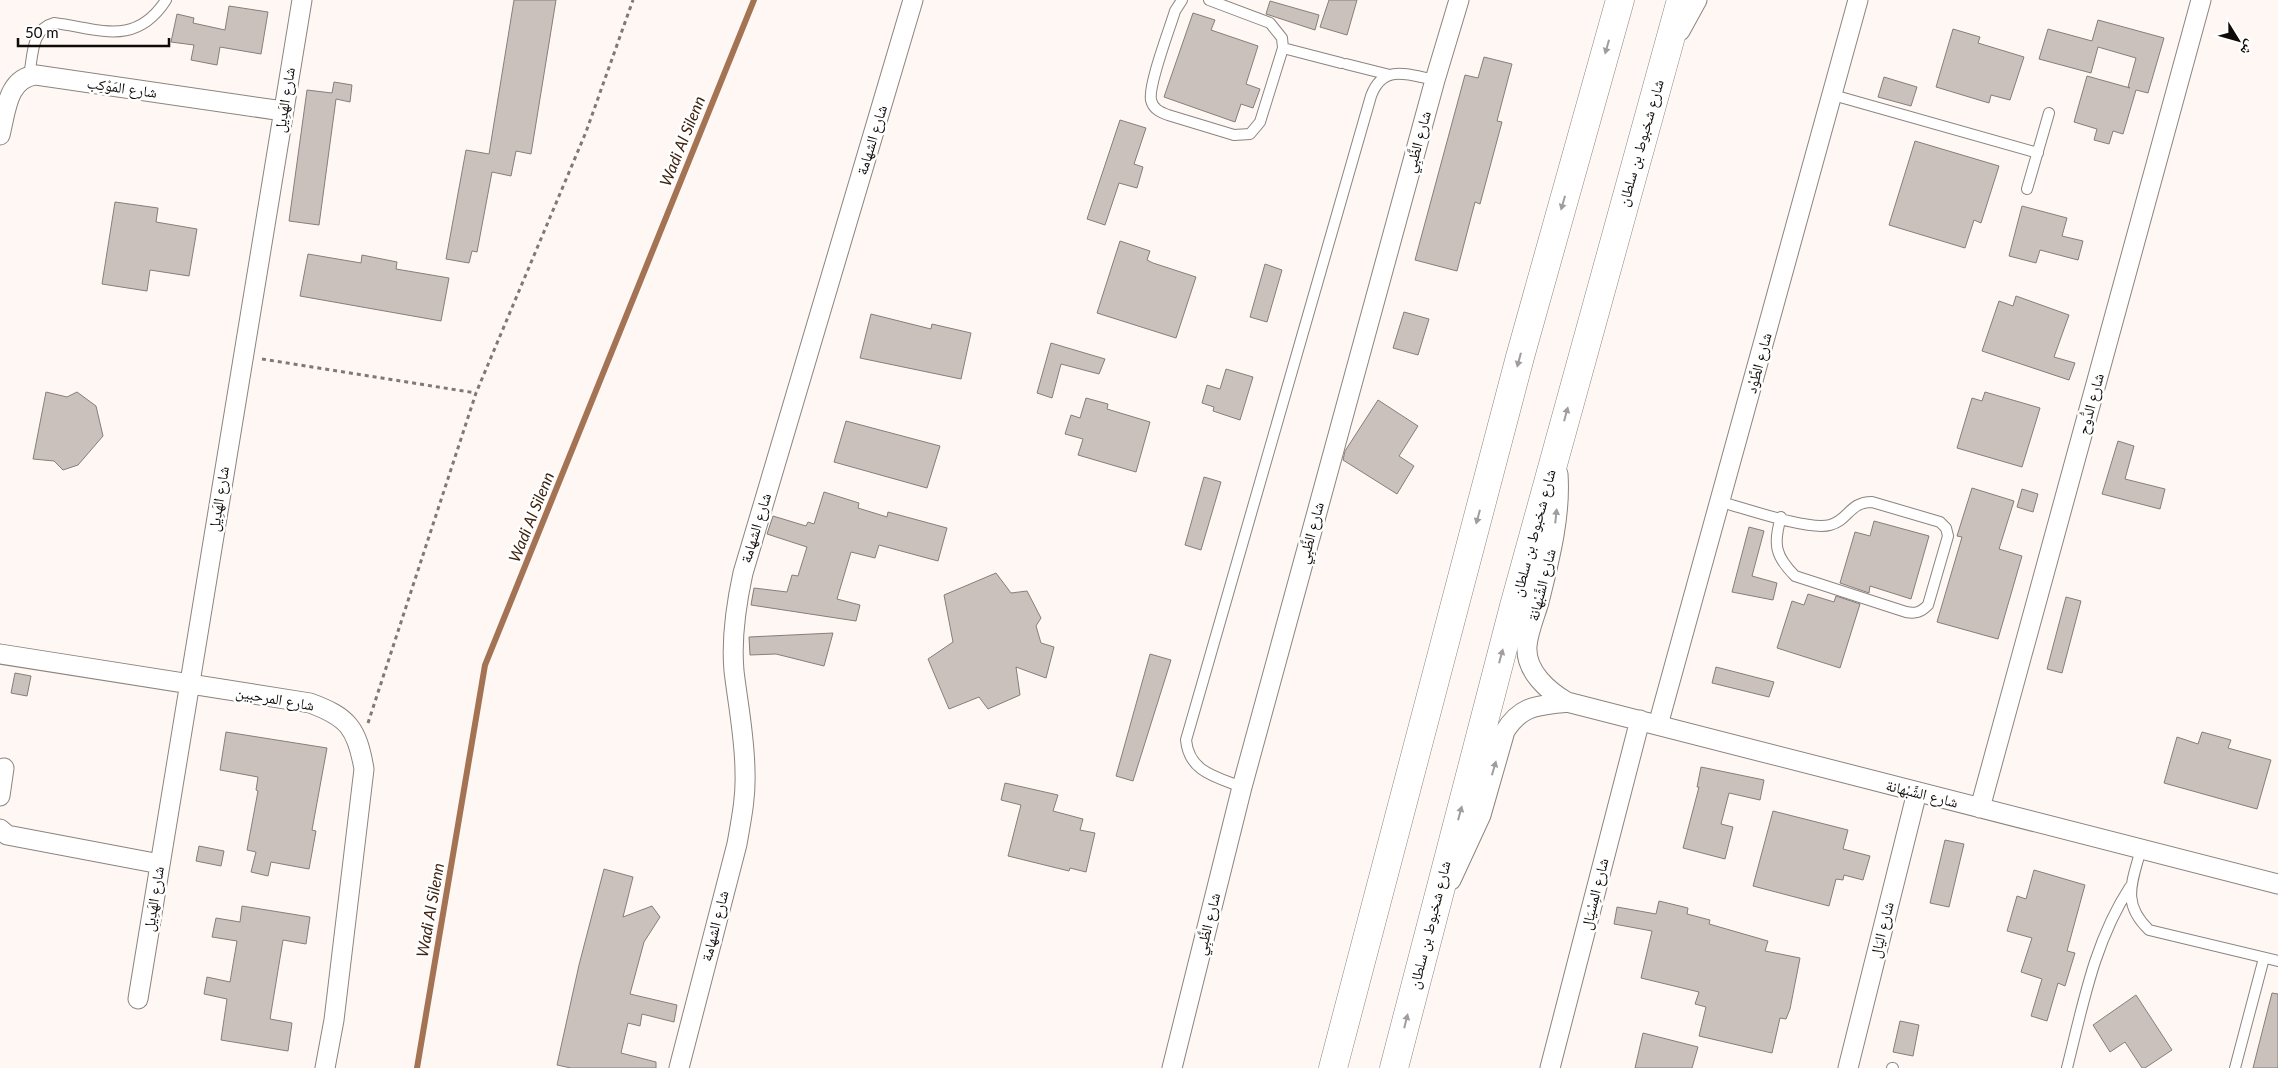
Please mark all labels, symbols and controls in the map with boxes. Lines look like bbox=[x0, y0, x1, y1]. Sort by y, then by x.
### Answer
scale bar bbox=[18, 15, 169, 47]
north arrow bbox=[2213, 15, 2263, 65]
text: 50 m bbox=[25, 23, 59, 41]
text: ش bbox=[2237, 36, 2260, 59]
one-way arrow bbox=[1602, 40, 1610, 55]
street label: شارع الهَدِيل bbox=[270, 66, 300, 134]
street label: شارع المَوْكِب bbox=[86, 73, 159, 103]
street label: شارع شخبوط بن سلطان bbox=[1613, 77, 1669, 209]
water label: Wadi Al Silenn bbox=[655, 93, 708, 189]
street label: شارع الشهامة bbox=[852, 102, 892, 177]
street label: شارع الظَّبِي bbox=[1400, 109, 1438, 176]
one-way arrow bbox=[1559, 196, 1567, 211]
street label: شارع الطَّوْد bbox=[1741, 330, 1777, 395]
one-way arrow bbox=[1515, 353, 1523, 368]
street label: شارع الدُّوح bbox=[2073, 371, 2109, 437]
one-way arrow bbox=[1562, 407, 1570, 422]
street label: شارع الهَدِيل bbox=[204, 465, 234, 533]
street label: شارع شخبوط بن سلطان bbox=[1507, 467, 1561, 599]
water label: Wadi Al Silenn bbox=[504, 469, 557, 565]
street label: شارع الشهامة bbox=[736, 490, 776, 565]
street label: شارع الظَّبِي bbox=[1293, 500, 1331, 567]
one-way arrow bbox=[1552, 507, 1560, 523]
one-way arrow bbox=[1473, 510, 1481, 525]
street label: شارع الشَّبْهانة bbox=[1523, 547, 1561, 623]
one-way arrow bbox=[1497, 648, 1505, 663]
street label: شارع المرحبين bbox=[234, 682, 316, 716]
one-way arrow bbox=[1491, 761, 1499, 776]
street label: شارع الشَّبْهانة bbox=[1884, 775, 1960, 813]
one-way arrow bbox=[1456, 805, 1464, 820]
street label: شارع المِسْيَال bbox=[1576, 856, 1614, 932]
street label: شارع شخبوط بن سلطان bbox=[1404, 859, 1456, 991]
water label: Wadi Al Silenn bbox=[412, 861, 447, 959]
street label: شارع الهَدِيل bbox=[139, 865, 169, 933]
street label: شارع الشهامة bbox=[697, 888, 733, 963]
street label: شارع الظَّبِي bbox=[1191, 891, 1227, 958]
street label: شارع اليَال bbox=[1865, 900, 1899, 960]
one-way arrow bbox=[1402, 1013, 1410, 1028]

